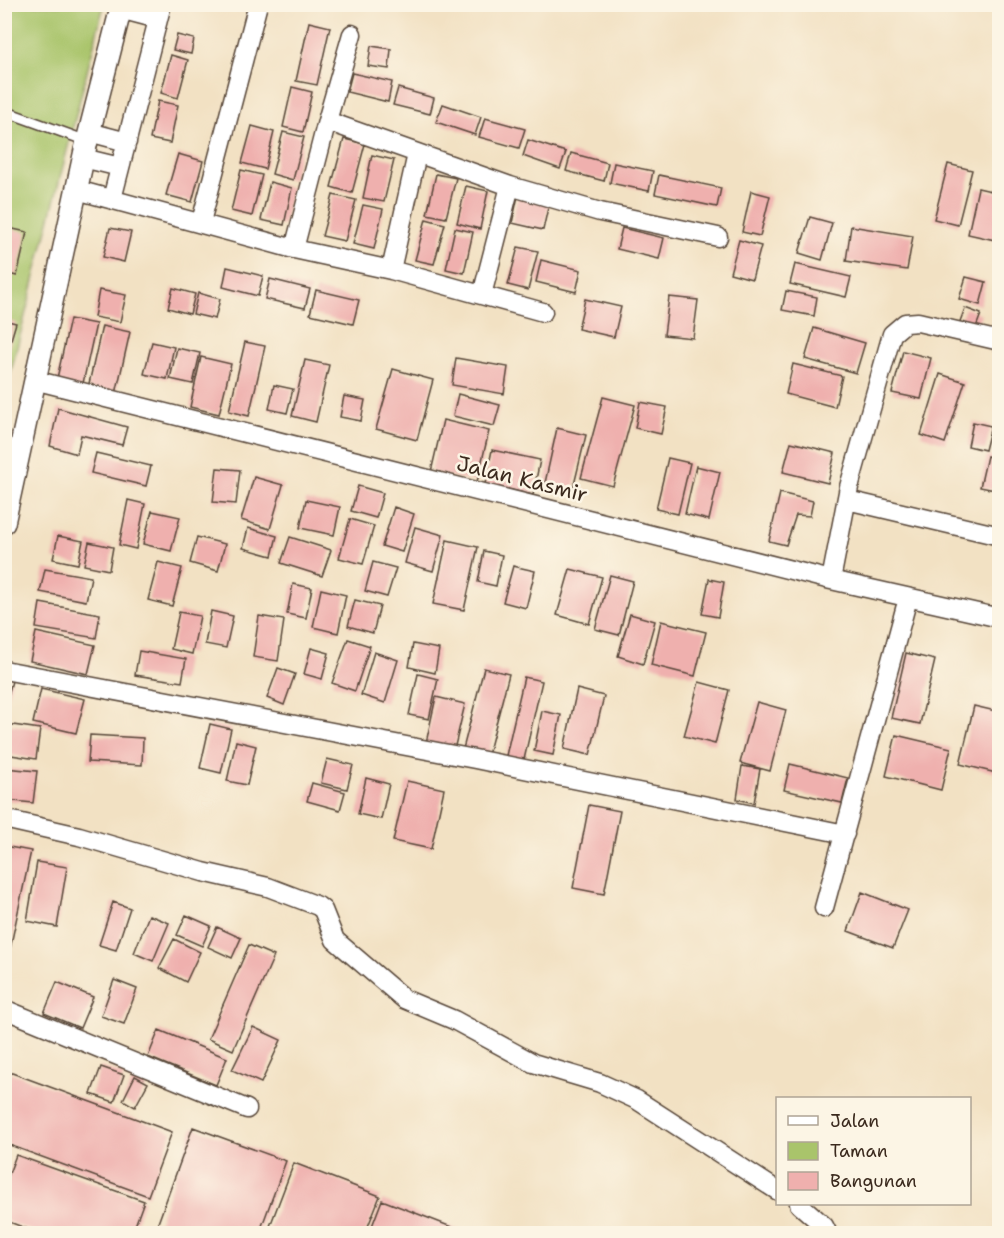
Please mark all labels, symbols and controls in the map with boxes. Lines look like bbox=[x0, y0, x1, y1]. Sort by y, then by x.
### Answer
street label: Jalan Kasmir bbox=[453, 449, 591, 509]
legend bbox=[776, 1097, 971, 1205]
text: Jalan bbox=[830, 1109, 879, 1133]
text: Taman bbox=[830, 1139, 888, 1163]
text: Bangunan bbox=[830, 1169, 917, 1193]

